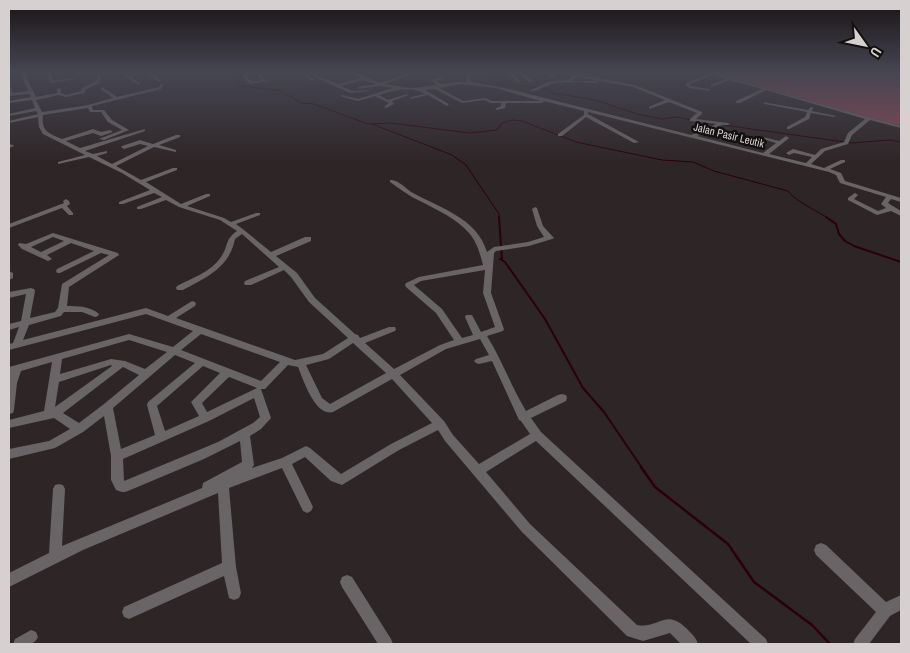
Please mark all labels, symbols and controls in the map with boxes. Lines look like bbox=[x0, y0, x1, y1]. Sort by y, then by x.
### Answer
north arrow bbox=[840, 20, 890, 70]
text: U bbox=[866, 44, 886, 60]
street label: Jalan Pasir Leutik bbox=[692, 119, 766, 151]

